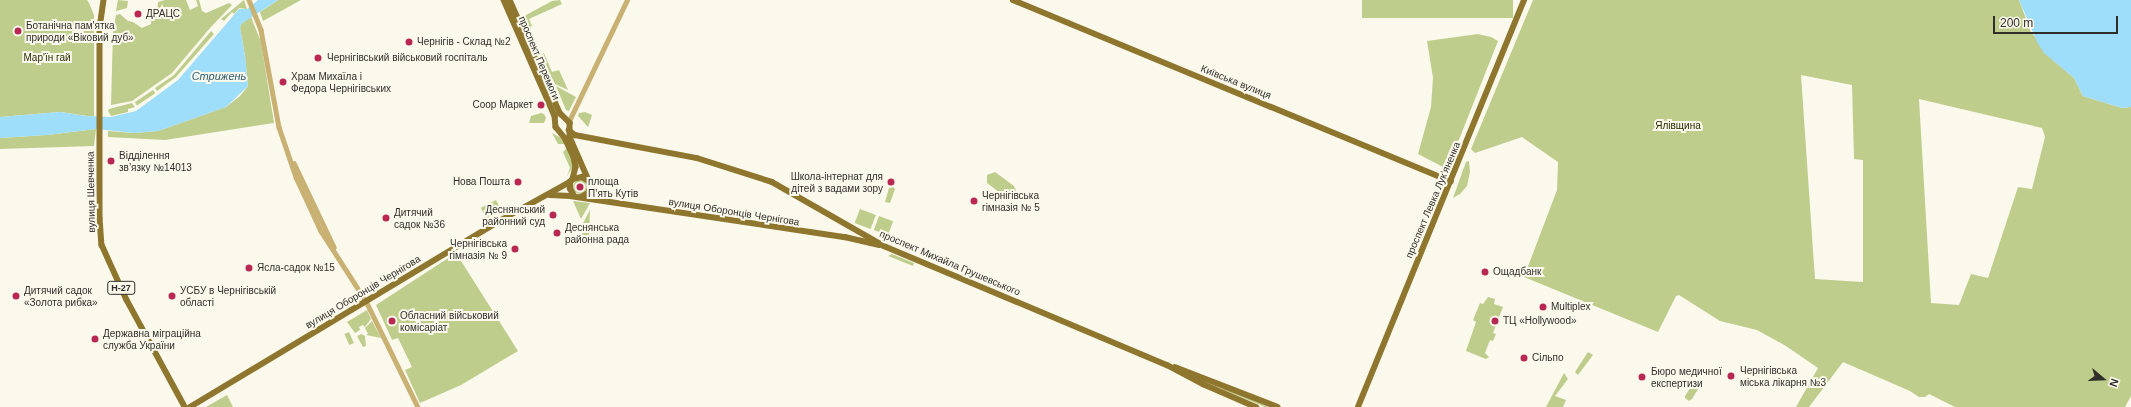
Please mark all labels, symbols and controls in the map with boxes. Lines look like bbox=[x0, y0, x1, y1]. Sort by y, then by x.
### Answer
place label: ДРАЦС bbox=[146, 8, 180, 20]
scale bar bbox=[1995, 8, 2120, 34]
marker: ДРАЦС bbox=[133, 9, 143, 19]
street label: проспект Перемоги bbox=[516, 14, 562, 102]
text: 200 m bbox=[2000, 16, 2033, 30]
place label: Ботанічна пам'ятка природи «Віковий дуб» bbox=[26, 19, 134, 42]
marker: Ботанічна пам'ятка природи «Віковий дуб» bbox=[13, 26, 23, 36]
place label: Чернігів - Склад №2 bbox=[417, 36, 511, 48]
marker: Чернігів - Склад №2 bbox=[404, 37, 414, 47]
park label: Мар'їн гай bbox=[23, 52, 71, 64]
marker: Чернігівський військовий госпіталь bbox=[312, 52, 324, 64]
place label: Чернігівський військовий госпіталь bbox=[327, 52, 487, 64]
street label: Київська вулиця bbox=[1199, 62, 1273, 102]
water label: Стрижень bbox=[192, 69, 246, 83]
place label: Храм Михаїла і Федора Чернігівських bbox=[291, 70, 391, 94]
marker: Храм Михаїла і Федора Чернігівських bbox=[278, 77, 288, 87]
place label: Coop Маркет bbox=[472, 99, 533, 111]
marker: Coop Маркет bbox=[536, 100, 546, 110]
park label: Ялівщина bbox=[1655, 120, 1701, 132]
street label: проспект Левка Лукʼяненка bbox=[1403, 140, 1463, 260]
place label: Відділення зв’язку №14013 bbox=[119, 149, 192, 172]
street label: вулиця Шевченка bbox=[84, 151, 98, 233]
marker: Відділення зв’язку №14013 bbox=[106, 156, 116, 166]
place label: Школа-інтернат для дітей з вадами зору bbox=[791, 170, 883, 194]
place label: площа Пʼять Кутів bbox=[588, 175, 638, 198]
place label: Нова Пошта bbox=[453, 176, 510, 188]
marker: Нова Пошта bbox=[513, 177, 523, 187]
marker: Школа-інтернат для дітей з вадами зору bbox=[886, 177, 896, 187]
marker: площа Пʼять Кутів bbox=[575, 182, 585, 192]
place label: Чернігівська гімназія № 5 bbox=[982, 189, 1040, 212]
street label: вулиця Оборонців Чернігова bbox=[668, 196, 800, 228]
marker: Чернігівська гімназія № 5 bbox=[969, 196, 979, 206]
place label: Деснянський районний суд bbox=[482, 203, 545, 226]
place label: Дитячий садок №36 bbox=[394, 206, 445, 230]
marker: Деснянський районний суд bbox=[548, 210, 558, 220]
marker: Дитячий садок №36 bbox=[381, 213, 391, 223]
place label: Деснянська районна рада bbox=[565, 221, 629, 244]
marker: Деснянська районна рада bbox=[552, 228, 562, 238]
street label: проспект Михайла Грушевського bbox=[878, 228, 1022, 298]
place label: Чернігівська гімназія № 9 bbox=[449, 237, 507, 260]
marker: Чернігівська гімназія № 9 bbox=[510, 244, 520, 254]
street label: вулиця Оборонців Чернігова bbox=[303, 253, 423, 331]
place label: Ясла-садок №15 bbox=[257, 262, 335, 274]
marker: Ясла-садок №15 bbox=[244, 263, 254, 273]
place label: Ощадбанк bbox=[1493, 266, 1541, 278]
marker: Ощадбанк bbox=[1480, 267, 1490, 277]
road number: Н-27 bbox=[107, 281, 135, 295]
place label: Дитячий садок «Золота рибка» bbox=[24, 284, 98, 308]
place label: УСБУ в Чернігівській області bbox=[180, 284, 276, 308]
marker: Дитячий садок «Золота рибка» bbox=[11, 291, 21, 301]
marker: УСБУ в Чернігівській області bbox=[167, 291, 177, 301]
place label: Multiplex bbox=[1551, 301, 1590, 313]
marker: Multiplex bbox=[1538, 302, 1548, 312]
place label: Обласний військовий комісаріат bbox=[400, 309, 499, 332]
place label: ТЦ «Hollywood» bbox=[1503, 315, 1577, 327]
marker: Обласний військовий комісаріат bbox=[387, 316, 397, 326]
marker: ТЦ «Hollywood» bbox=[1490, 316, 1500, 326]
place label: Державна міграційна служба України bbox=[103, 327, 201, 350]
marker: Державна міграційна служба України bbox=[90, 334, 100, 344]
place label: Сільпо bbox=[1532, 352, 1563, 364]
marker: Сільпо bbox=[1519, 353, 1529, 363]
north arrow bbox=[2083, 359, 2123, 399]
place label: Чернігівська міська лікарня №3 bbox=[1740, 364, 1826, 388]
place label: Бюро медичної експертизи bbox=[1651, 365, 1722, 388]
marker: Чернігівська міська лікарня №3 bbox=[1725, 370, 1737, 382]
marker: Бюро медичної експертизи bbox=[1636, 371, 1648, 383]
text: N bbox=[2107, 377, 2121, 389]

